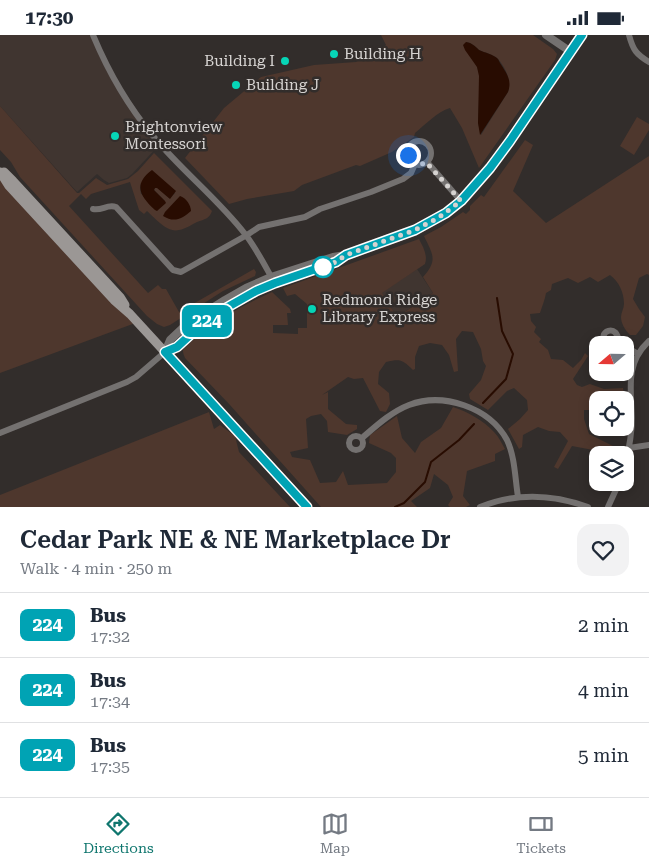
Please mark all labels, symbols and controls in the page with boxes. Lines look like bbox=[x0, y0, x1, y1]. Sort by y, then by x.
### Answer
text: 17:30 bbox=[25, 6, 74, 29]
place label: Building H bbox=[344, 45, 422, 63]
marker: Building H bbox=[328, 48, 340, 60]
place label: Building I bbox=[204, 52, 275, 70]
marker: Building I bbox=[279, 55, 291, 67]
place label: Building J bbox=[246, 76, 320, 94]
marker: Building J bbox=[230, 79, 242, 91]
place label: Brightonview Montessori bbox=[125, 118, 223, 153]
marker: Brightonview Montessori bbox=[109, 130, 121, 142]
your location bbox=[396, 143, 421, 168]
unlabelled marker bbox=[312, 256, 334, 278]
place label: Redmond Ridge Library Express bbox=[322, 291, 437, 326]
marker: Redmond Ridge Library Express bbox=[306, 303, 318, 315]
line badge: 224 bbox=[178, 305, 236, 337]
text: 224 bbox=[192, 310, 222, 331]
north arrow bbox=[589, 336, 634, 381]
map controls bbox=[589, 336, 634, 491]
button: locate bbox=[589, 391, 634, 436]
button: layers bbox=[589, 446, 634, 491]
button: heart bbox=[577, 524, 629, 576]
text: Cedar Park NE & NE Marketplace Dr bbox=[20, 526, 451, 554]
text: Walk · 4 min · 250 m bbox=[20, 559, 172, 578]
text: Bus bbox=[90, 604, 126, 627]
text: 224 bbox=[32, 614, 63, 635]
text: 2 min bbox=[578, 614, 629, 637]
text: 17:32 bbox=[90, 627, 130, 646]
text: Bus bbox=[90, 669, 126, 692]
text: 224 bbox=[32, 679, 63, 700]
text: 4 min bbox=[578, 679, 629, 702]
text: 17:34 bbox=[90, 692, 130, 711]
text: Bus bbox=[90, 734, 126, 757]
text: 224 bbox=[32, 744, 63, 765]
text: 5 min bbox=[578, 744, 629, 767]
text: 17:35 bbox=[90, 757, 130, 776]
tab: Directions bbox=[83, 810, 154, 856]
tab: Map bbox=[320, 810, 350, 856]
tab: Tickets bbox=[516, 810, 566, 856]

